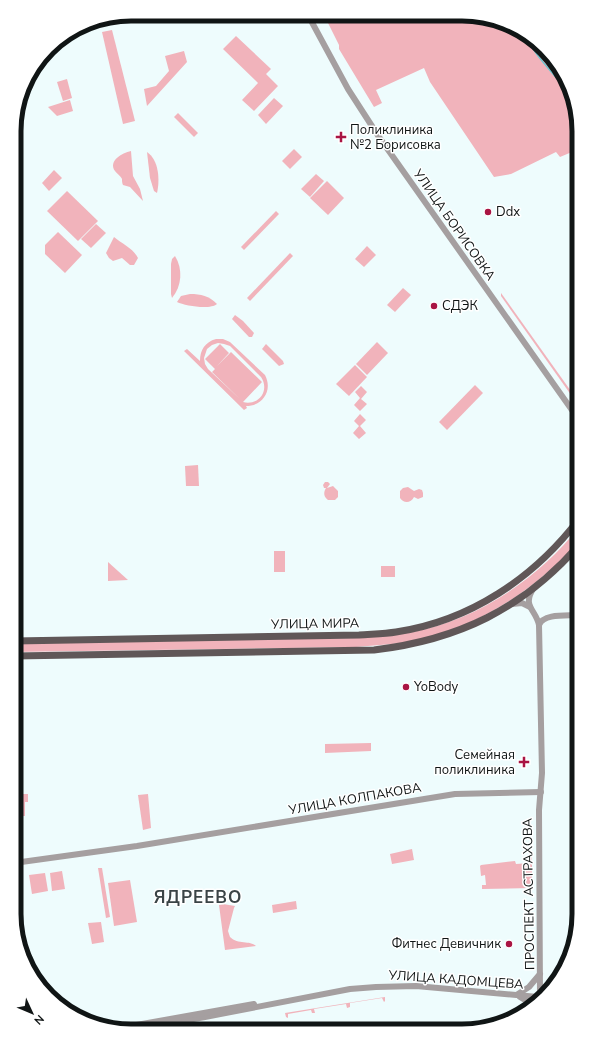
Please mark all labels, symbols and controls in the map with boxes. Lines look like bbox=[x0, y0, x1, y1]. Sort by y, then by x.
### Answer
place label: Поликлиника №2 Борисовка bbox=[350, 121, 441, 154]
marker: Поликлиника №2 Борисовка bbox=[335, 131, 347, 143]
street label: УЛИЦА БОРИСОВКА bbox=[408, 165, 500, 285]
place label: Ddx bbox=[496, 203, 520, 221]
marker: Ddx bbox=[483, 207, 493, 217]
place label: СДЭК bbox=[442, 297, 479, 315]
marker: СДЭК bbox=[429, 301, 439, 311]
street label: УЛИЦА МИРА bbox=[270, 614, 360, 634]
place label: YoBody bbox=[413, 678, 459, 696]
marker: YoBody bbox=[401, 682, 411, 692]
place label: Семейная поликлиника bbox=[434, 746, 515, 779]
marker: Семейная поликлиника bbox=[518, 756, 530, 768]
street label: УЛИЦА КОЛПАКОВА bbox=[286, 778, 423, 820]
street label: ПРОСПЕКТ АСТРАХОВА bbox=[519, 817, 539, 970]
district label: ЯДРЕЕВО bbox=[154, 886, 242, 909]
place label: Фитнес Девичник bbox=[391, 935, 501, 953]
marker: Фитнес Девичник bbox=[504, 939, 514, 949]
street label: УЛИЦА КАДОМЦЕВА bbox=[387, 966, 525, 994]
north arrow bbox=[12, 993, 52, 1033]
text: N bbox=[31, 1011, 47, 1028]

